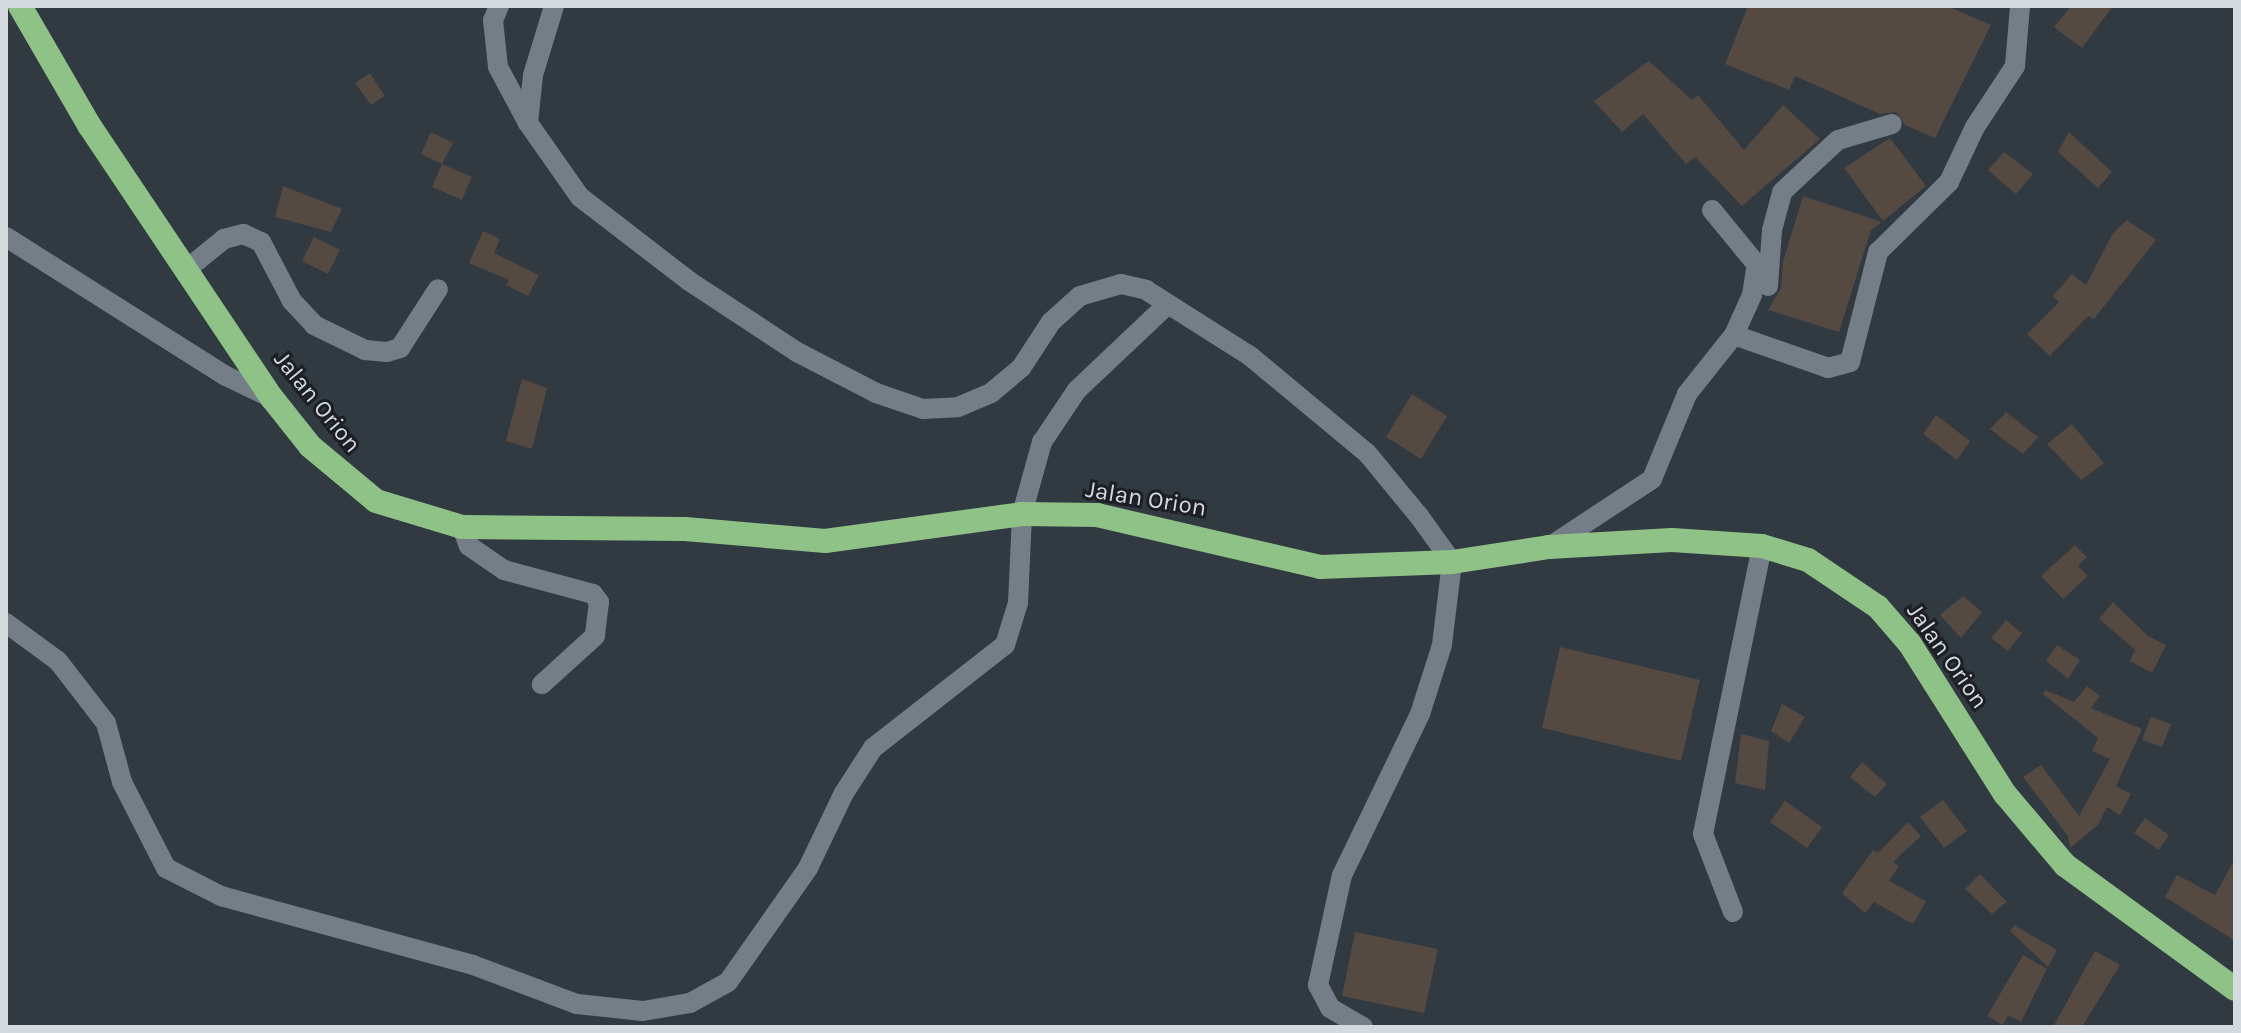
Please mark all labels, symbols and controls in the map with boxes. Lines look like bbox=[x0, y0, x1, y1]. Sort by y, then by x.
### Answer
street label: Jalan Orion bbox=[267, 346, 367, 458]
street label: Jalan Orion bbox=[1084, 475, 1208, 523]
street label: Jalan Orion bbox=[1900, 598, 1994, 714]

